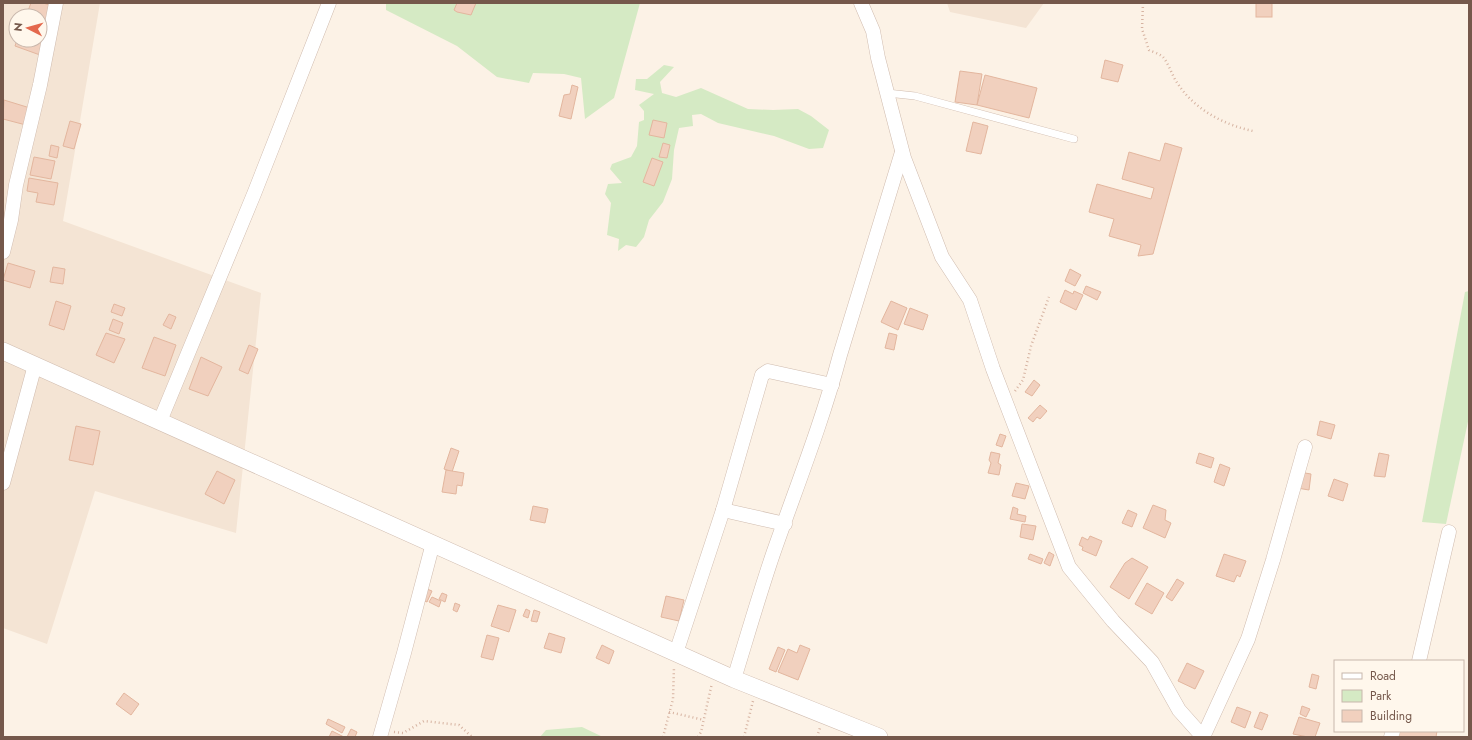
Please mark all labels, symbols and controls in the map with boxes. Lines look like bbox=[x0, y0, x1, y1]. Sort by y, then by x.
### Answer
north arrow bbox=[8, 8, 48, 48]
text: N bbox=[10, 22, 26, 32]
legend bbox=[1334, 660, 1464, 732]
text: Road bbox=[1370, 667, 1396, 685]
text: Park bbox=[1370, 687, 1392, 705]
text: Building bbox=[1370, 707, 1412, 725]

